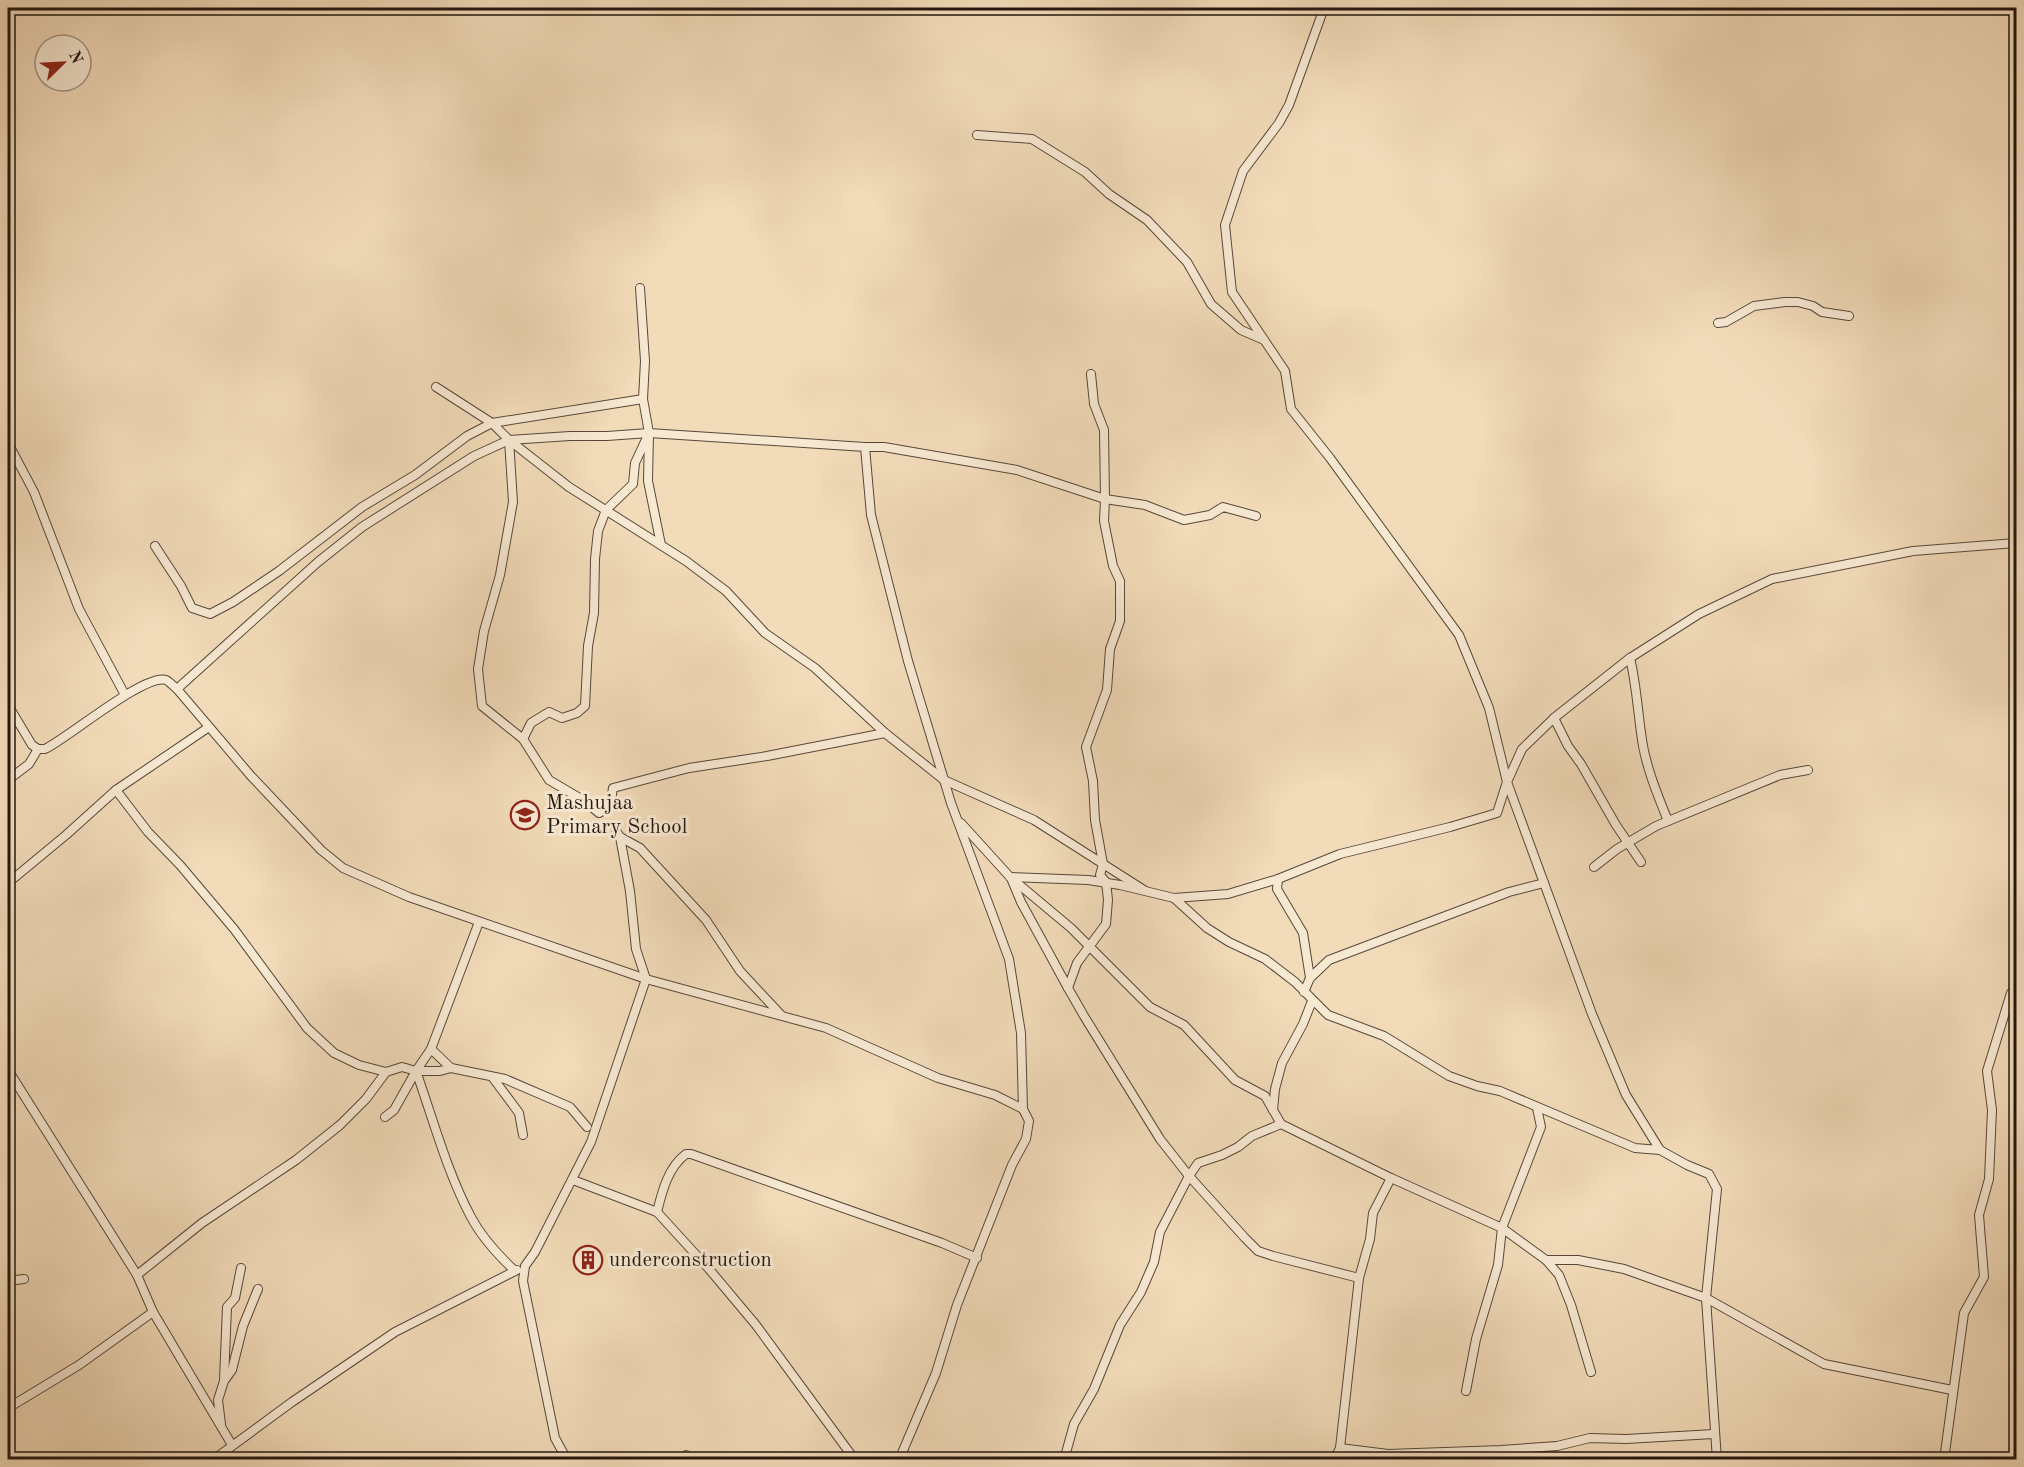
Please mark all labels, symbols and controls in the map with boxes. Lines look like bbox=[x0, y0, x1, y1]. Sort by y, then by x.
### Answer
north arrow bbox=[33, 33, 93, 93]
text: N bbox=[65, 49, 85, 67]
place label: Mashujaa Primary School bbox=[546, 793, 688, 838]
school or university icon: Mashujaa Primary School bbox=[509, 799, 541, 831]
building icon: underconstruction bbox=[572, 1244, 604, 1276]
place label: underconstruction bbox=[609, 1250, 772, 1271]

